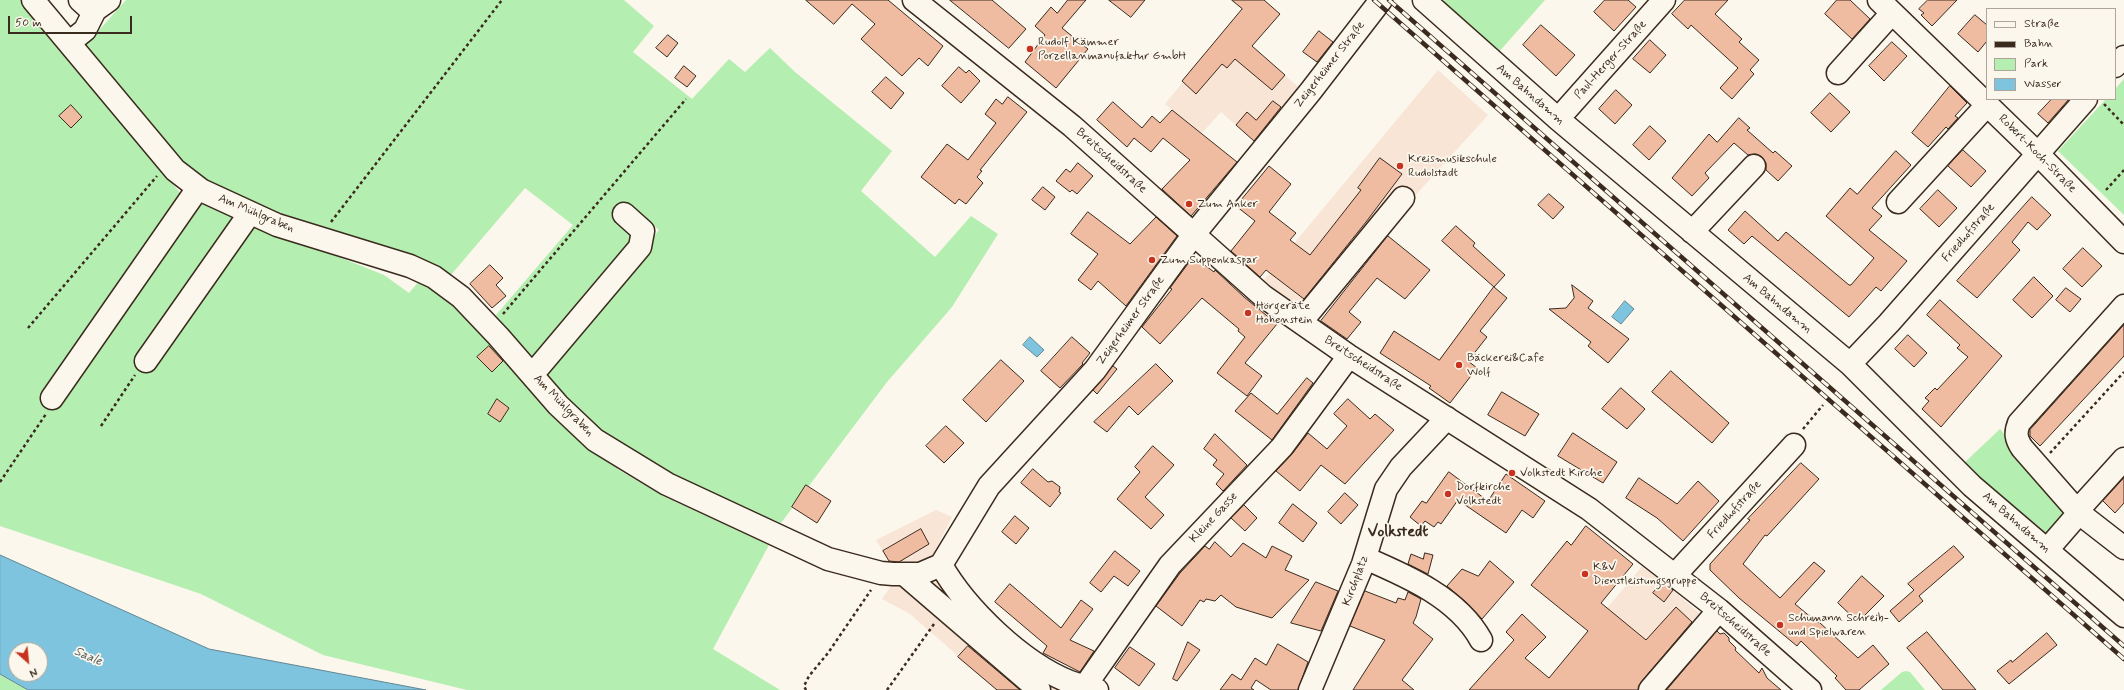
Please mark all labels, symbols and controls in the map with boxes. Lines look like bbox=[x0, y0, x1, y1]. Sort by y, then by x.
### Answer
scale bar bbox=[10, 8, 134, 34]
legend bbox=[1986, 8, 2116, 100]
text: 50 m bbox=[15, 15, 42, 31]
text: Straße bbox=[2024, 16, 2059, 32]
street label: Paul-Herger-Straße bbox=[1572, 18, 1650, 102]
street label: Zeigerheimer Straße bbox=[1292, 19, 1368, 111]
place label: Rudolf Kämmer Porzellanmanufaktur GmbH bbox=[1038, 35, 1186, 63]
text: Bahn bbox=[2024, 36, 2053, 52]
marker: Rudolf Kämmer Porzellanmanufaktur GmbH bbox=[1025, 44, 1035, 54]
text: Park bbox=[2024, 56, 2048, 72]
street label: Am Bahndamm bbox=[1493, 61, 1567, 129]
text: Wasser bbox=[2024, 76, 2062, 92]
street label: Robert-Koch-Straße bbox=[1995, 112, 2079, 196]
street label: Breitscheidstraße bbox=[1073, 125, 1149, 197]
place label: Kreismusikschule Rudolstadt bbox=[1408, 152, 1497, 180]
marker: Kreismusikschule Rudolstadt bbox=[1395, 161, 1405, 171]
street label: Am Mühlgraben bbox=[216, 192, 296, 236]
place label: Zum Anker bbox=[1197, 197, 1258, 211]
marker: Zum Anker bbox=[1184, 199, 1194, 209]
street label: Friedhofstraße bbox=[1939, 201, 1999, 265]
place label: Zum Suppenkaspar bbox=[1160, 253, 1257, 267]
marker: Zum Suppenkaspar bbox=[1147, 255, 1157, 265]
street label: Am Bahndamm bbox=[1740, 271, 1814, 337]
street label: Zeigerheimer Straße bbox=[1094, 274, 1168, 368]
place label: Hörgeräte Hohenstein bbox=[1256, 299, 1312, 327]
marker: Hörgeräte Hohenstein bbox=[1243, 308, 1253, 318]
street label: Breitscheidstraße bbox=[1321, 333, 1405, 395]
place label: Bäckerei&Cafe Wolf bbox=[1467, 351, 1544, 379]
marker: Bäckerei&Cafe Wolf bbox=[1454, 360, 1464, 370]
street label: Am Mühlgraben bbox=[530, 372, 596, 440]
place label: Volkstedt Kirche bbox=[1520, 466, 1603, 480]
marker: Volkstedt Kirche bbox=[1507, 468, 1517, 478]
street label: Friedhofstraße bbox=[1705, 478, 1765, 542]
place label: Dorfkirche Volkstedt bbox=[1456, 480, 1511, 508]
marker: Dorfkirche Volkstedt bbox=[1443, 489, 1453, 499]
street label: Am Bahndamm bbox=[1979, 489, 2053, 557]
street label: Kleine Gasse bbox=[1187, 490, 1241, 546]
district label: Volkstedt bbox=[1368, 523, 1428, 543]
street label: Kirchplatz bbox=[1340, 554, 1372, 608]
place label: K&V Dienstleistungsgruppe bbox=[1593, 560, 1697, 588]
marker: K&V Dienstleistungsgruppe bbox=[1580, 569, 1590, 579]
street label: Breitscheidstraße bbox=[1696, 590, 1774, 660]
place label: Schumann Schreib- und Spielwaren bbox=[1788, 611, 1889, 639]
marker: Schumann Schreib- und Spielwaren bbox=[1775, 620, 1785, 630]
north arrow bbox=[8, 642, 48, 682]
water label: Saale bbox=[71, 644, 105, 670]
text: N bbox=[27, 664, 39, 680]

